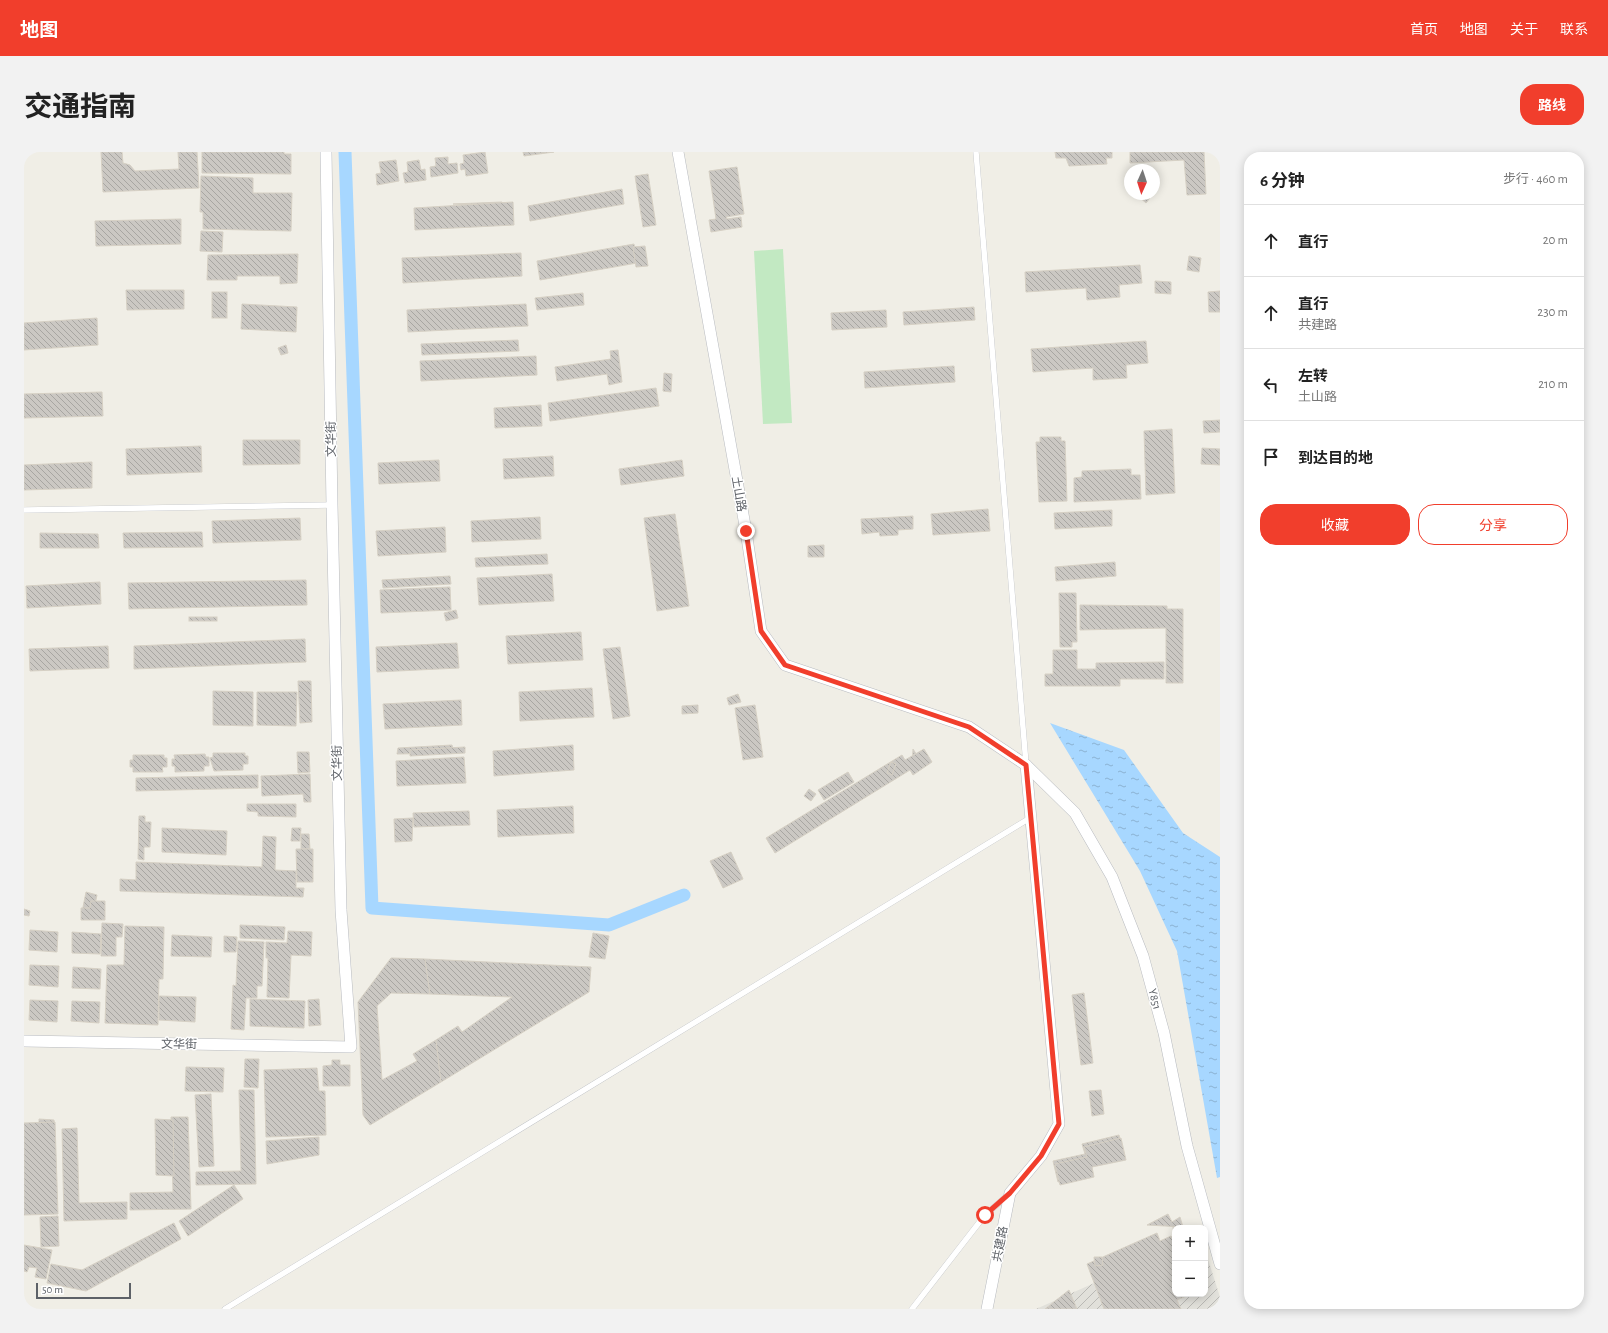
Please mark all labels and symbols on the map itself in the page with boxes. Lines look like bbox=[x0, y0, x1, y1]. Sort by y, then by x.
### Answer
north arrow bbox=[1124, 164, 1160, 200]
street label: 文华街 bbox=[324, 421, 337, 457]
street label: 土山路 bbox=[730, 475, 749, 513]
route end bbox=[737, 522, 755, 540]
street label: 文华街 bbox=[330, 745, 343, 781]
street label: Y851 bbox=[1146, 987, 1164, 1011]
street label: 文华街 bbox=[161, 1037, 197, 1050]
route start bbox=[976, 1206, 994, 1224]
street label: 共建路 bbox=[990, 1225, 1009, 1263]
scale bar bbox=[36, 1281, 131, 1300]

